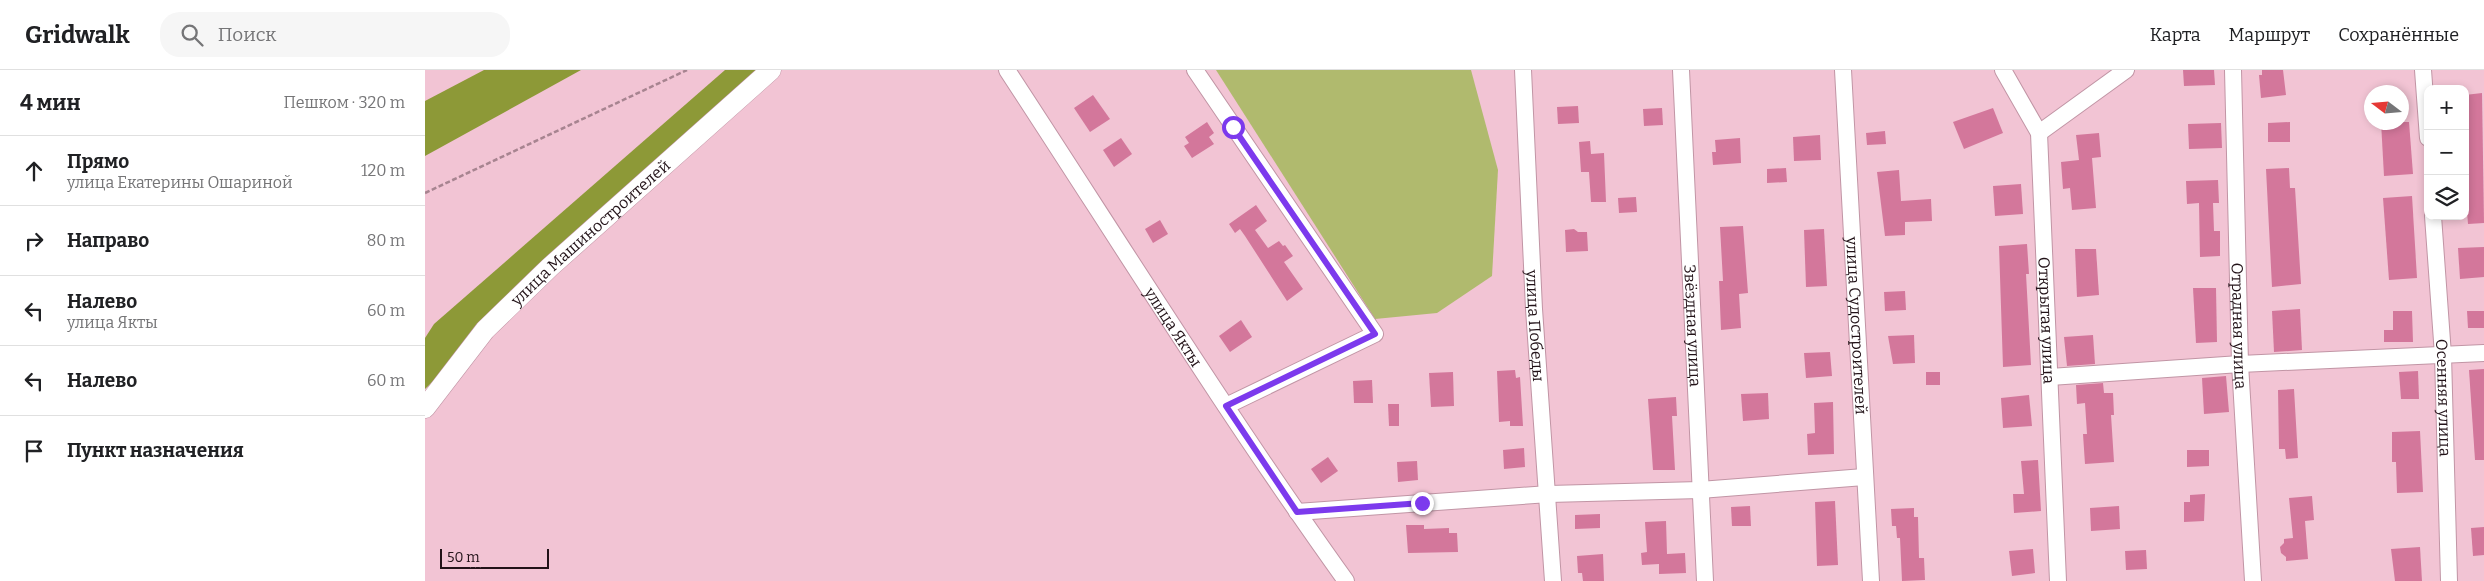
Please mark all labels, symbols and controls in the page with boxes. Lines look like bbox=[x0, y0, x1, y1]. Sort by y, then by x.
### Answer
search box bbox=[160, 12, 510, 57]
text: Gridwalk bbox=[25, 21, 130, 49]
icon: search bbox=[178, 21, 206, 49]
text: Поиск bbox=[218, 23, 276, 46]
text: Карта bbox=[2150, 24, 2201, 46]
text: Маршрут bbox=[2229, 24, 2310, 46]
text: Сохранённые bbox=[2338, 24, 2459, 46]
north arrow bbox=[2364, 85, 2409, 130]
map controls bbox=[2424, 85, 2469, 220]
button: + bbox=[2424, 85, 2469, 130]
text: 4 мин bbox=[20, 90, 81, 116]
text: Пешком · 320 m bbox=[283, 93, 405, 112]
route start bbox=[1222, 116, 1245, 139]
button: − bbox=[2424, 130, 2469, 175]
text: Прямо bbox=[67, 150, 129, 173]
street label: улица Машиностроителей bbox=[506, 155, 674, 310]
icon: ahead bbox=[20, 157, 48, 185]
text: 120 m bbox=[361, 161, 405, 180]
text: улица Екатерины Ошариной bbox=[67, 173, 293, 192]
button: layers bbox=[2424, 175, 2469, 220]
icon: right bbox=[20, 227, 48, 255]
text: Направо bbox=[67, 229, 149, 252]
text: 80 m bbox=[367, 231, 405, 250]
street label: улица Судостроителей bbox=[1843, 235, 1871, 415]
street label: Открытая улица bbox=[2035, 256, 2059, 384]
street label: Отрадная улица bbox=[2228, 262, 2251, 390]
street label: Звёздная улица bbox=[1681, 264, 1705, 388]
street label: улица Победы bbox=[1523, 268, 1549, 383]
street label: улица Якты bbox=[1140, 283, 1206, 370]
text: Налево bbox=[67, 290, 137, 313]
icon: left bbox=[20, 297, 48, 325]
text: 60 m bbox=[367, 301, 405, 320]
text: улица Якты bbox=[67, 313, 158, 332]
street label: Осенняя улица bbox=[2432, 338, 2455, 457]
icon: left bbox=[20, 367, 48, 395]
text: Налево bbox=[67, 369, 137, 392]
text: 60 m bbox=[367, 371, 405, 390]
icon: arrive bbox=[20, 437, 48, 465]
text: Пункт назначения bbox=[67, 439, 244, 462]
route end bbox=[1411, 492, 1434, 515]
scale bar bbox=[440, 546, 549, 569]
text: 50 m bbox=[447, 549, 480, 566]

